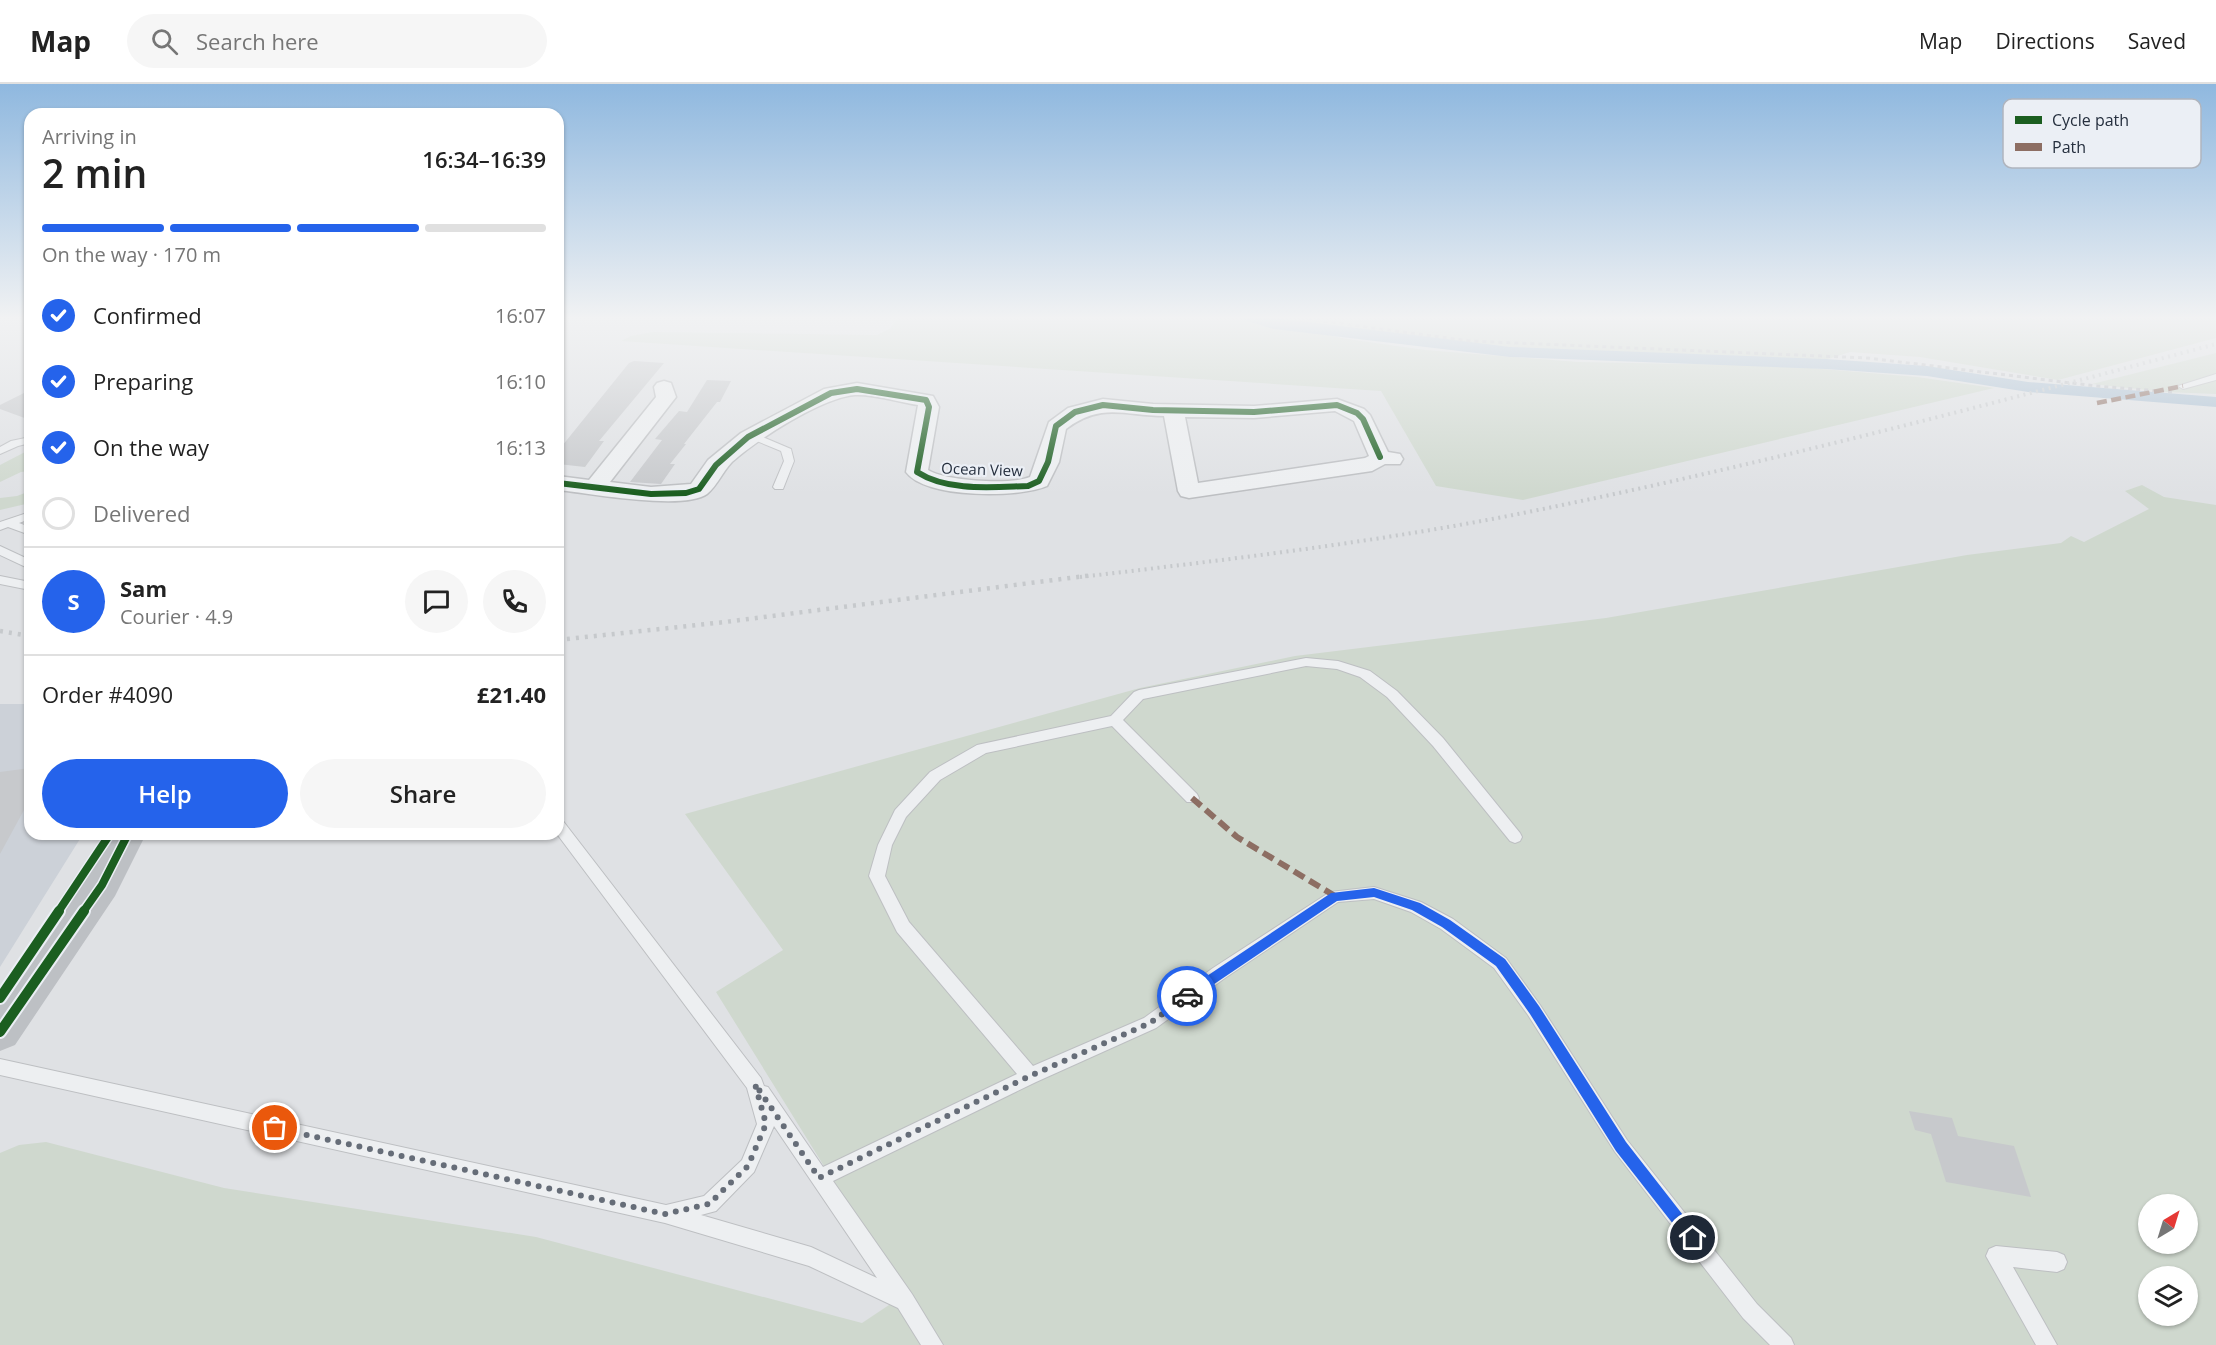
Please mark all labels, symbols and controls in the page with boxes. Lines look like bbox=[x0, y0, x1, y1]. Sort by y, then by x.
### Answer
search box bbox=[127, 14, 547, 68]
text: Map bbox=[30, 22, 91, 60]
icon: search bbox=[148, 25, 181, 58]
text: Search here bbox=[196, 26, 319, 56]
text: Map bbox=[1919, 27, 1962, 55]
text: Directions bbox=[1995, 27, 2095, 55]
text: Saved bbox=[2128, 27, 2186, 55]
legend bbox=[2003, 99, 2201, 168]
text: Cycle path bbox=[2052, 109, 2129, 131]
text: Arriving in bbox=[42, 123, 137, 150]
text: Path bbox=[2052, 136, 2086, 158]
text: 16:34–16:39 bbox=[422, 144, 546, 174]
text: 2 min bbox=[42, 146, 147, 199]
text: On the way · 170 m bbox=[42, 241, 221, 268]
icon: check bbox=[42, 299, 75, 332]
text: Confirmed bbox=[93, 300, 202, 330]
text: 16:07 bbox=[495, 302, 546, 329]
icon: check bbox=[42, 365, 75, 398]
text: Preparing bbox=[93, 366, 193, 396]
text: 16:10 bbox=[495, 368, 546, 395]
icon: check bbox=[42, 431, 75, 464]
text: On the way bbox=[93, 432, 209, 462]
text: 16:13 bbox=[495, 434, 546, 461]
street label: Ocean View bbox=[941, 458, 1023, 480]
text: Delivered bbox=[93, 498, 191, 528]
button: chat bbox=[405, 570, 468, 633]
button: phone bbox=[483, 570, 546, 633]
text: Sam bbox=[120, 573, 167, 603]
text: S bbox=[67, 586, 80, 616]
text: Courier · 4.9 bbox=[120, 603, 233, 630]
text: Order #4090 bbox=[42, 679, 173, 709]
text: £21.40 bbox=[477, 679, 546, 709]
button: Help bbox=[42, 759, 288, 828]
button: Share bbox=[300, 759, 546, 828]
courier bbox=[1157, 966, 1217, 1026]
icon: car bbox=[1171, 980, 1204, 1013]
pin bbox=[249, 1102, 300, 1153]
icon: bag bbox=[258, 1111, 291, 1144]
north arrow bbox=[2138, 1194, 2198, 1254]
map controls bbox=[2138, 1194, 2198, 1326]
pin bbox=[1667, 1212, 1718, 1263]
icon: home bbox=[1676, 1221, 1709, 1254]
button: layers bbox=[2138, 1266, 2198, 1326]

